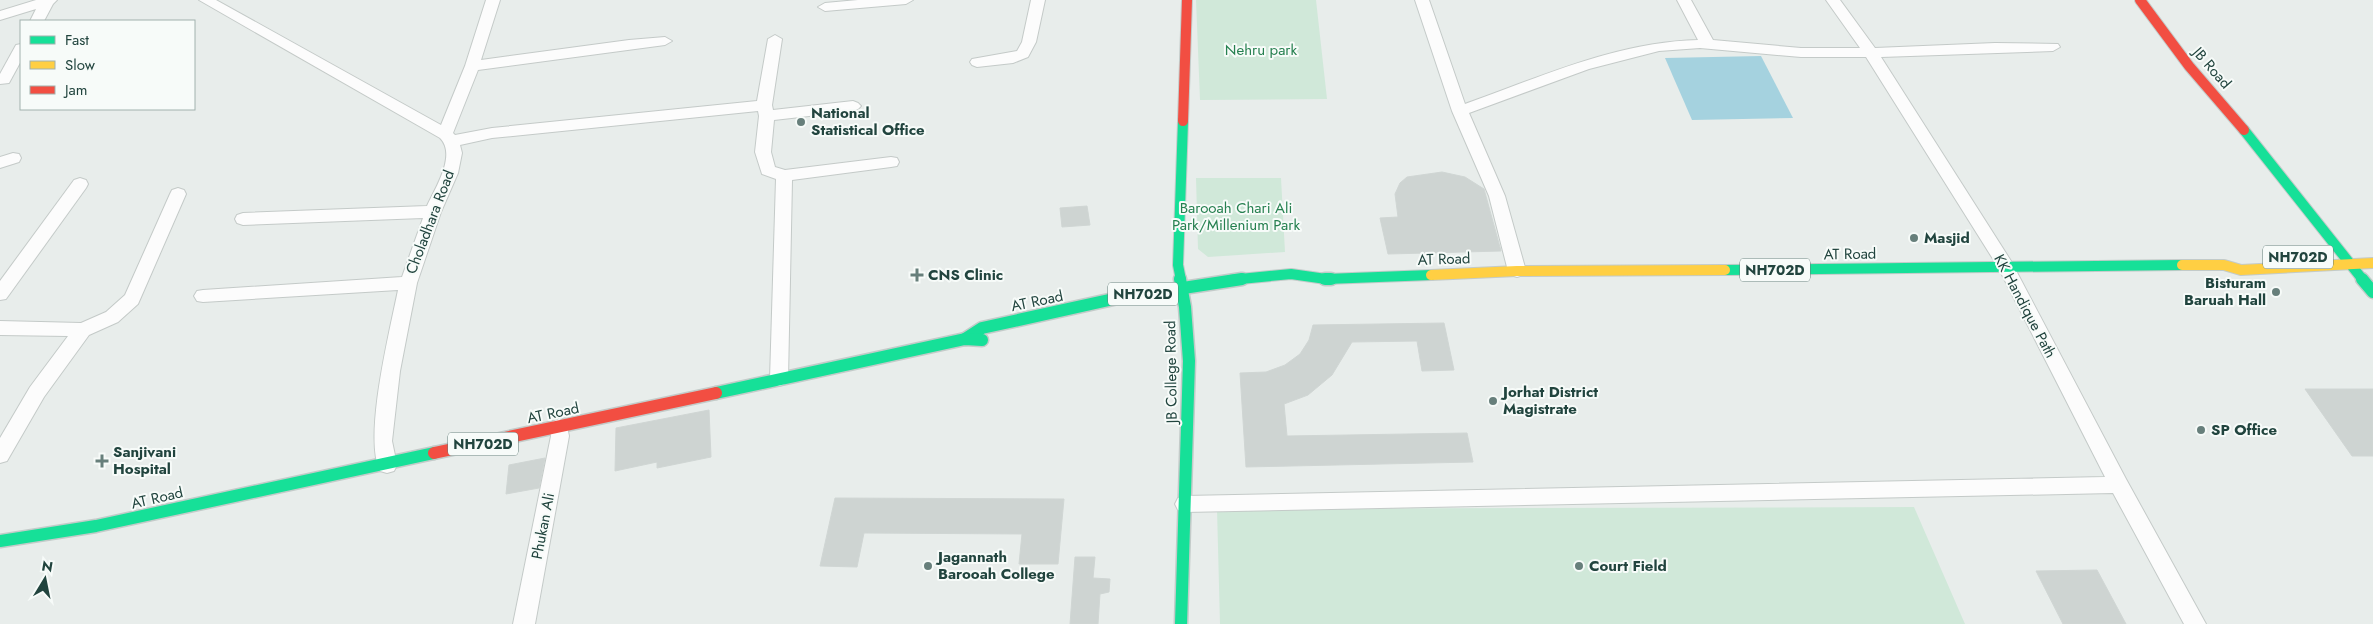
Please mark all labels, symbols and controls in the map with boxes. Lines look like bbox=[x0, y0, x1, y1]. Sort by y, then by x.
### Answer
legend bbox=[20, 20, 195, 110]
text: Fast bbox=[65, 29, 89, 51]
park label: Nehru park bbox=[1225, 39, 1298, 61]
street label: JB Road bbox=[2186, 41, 2236, 94]
text: Slow bbox=[65, 54, 96, 76]
text: Jam bbox=[63, 79, 88, 101]
place label: National Statistical Office bbox=[811, 102, 925, 141]
marker: National Statistical Office bbox=[795, 116, 807, 128]
street label: Choladhara Road bbox=[400, 167, 460, 277]
park label: Barooah Chari Ali Park/Millenium Park bbox=[1172, 197, 1300, 236]
place label: Masjid bbox=[1924, 227, 1970, 249]
marker: Masjid bbox=[1908, 232, 1920, 244]
street label: AT Road bbox=[1823, 243, 1877, 265]
road number: NH702D bbox=[2263, 246, 2333, 268]
street label: AT Road bbox=[1417, 247, 1471, 271]
street label: KK Handique Path bbox=[1988, 250, 2062, 362]
road number: NH702D bbox=[1740, 258, 1810, 282]
place label: CNS Clinic bbox=[928, 264, 1003, 286]
marker: CNS Clinic bbox=[910, 268, 924, 282]
place label: Bisturam Baruah Hall bbox=[2184, 272, 2266, 311]
road number: NH702D bbox=[1108, 282, 1178, 306]
street label: AT Road bbox=[1009, 285, 1065, 317]
marker: Bisturam Baruah Hall bbox=[2270, 286, 2282, 298]
street label: JB College Road bbox=[1159, 320, 1183, 426]
place label: Jorhat District Magistrate bbox=[1500, 381, 1598, 420]
marker: Jorhat District Magistrate bbox=[1487, 395, 1499, 407]
street label: AT Road bbox=[525, 397, 581, 429]
place label: SP Office bbox=[2211, 419, 2277, 441]
marker: SP Office bbox=[2195, 424, 2207, 436]
road number: NH702D bbox=[448, 432, 518, 456]
place label: Sanjivani Hospital bbox=[113, 441, 176, 480]
marker: Sanjivani Hospital bbox=[95, 454, 109, 468]
street label: AT Road bbox=[129, 481, 185, 515]
street label: Phukan Ali bbox=[526, 491, 560, 561]
place label: Jagannath Barooah College bbox=[935, 546, 1055, 585]
north arrow bbox=[20, 554, 70, 604]
text: N bbox=[40, 555, 54, 577]
place label: Court Field bbox=[1589, 555, 1667, 577]
marker: Jagannath Barooah College bbox=[922, 560, 934, 572]
marker: Court Field bbox=[1573, 560, 1585, 572]

